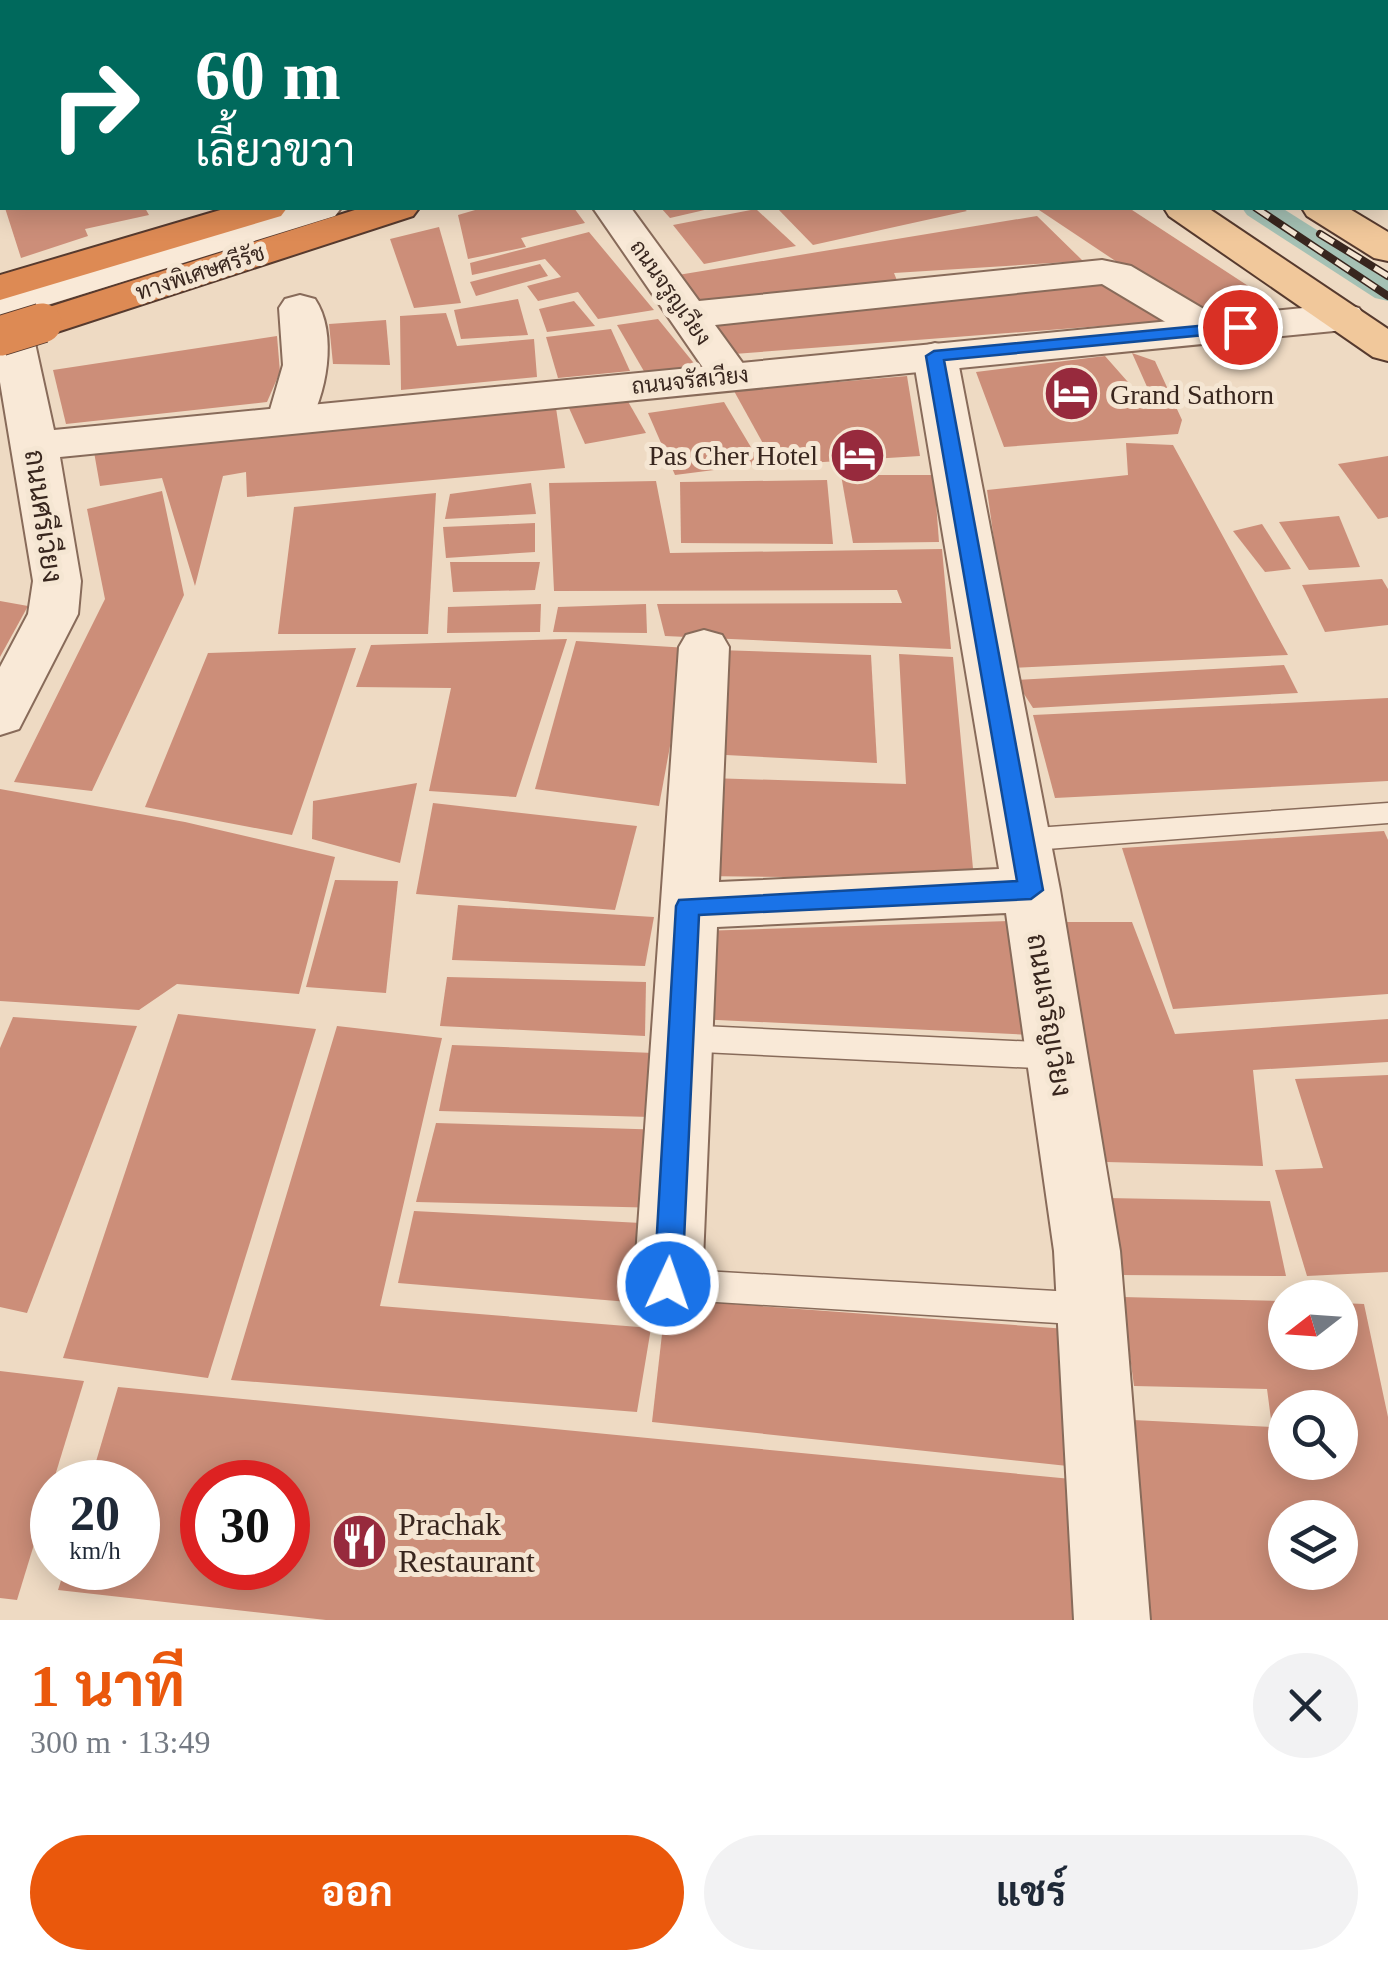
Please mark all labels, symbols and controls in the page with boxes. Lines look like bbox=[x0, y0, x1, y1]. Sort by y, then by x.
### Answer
text: 60 m bbox=[195, 37, 341, 114]
icon: right bbox=[30, 40, 160, 170]
text: เลี้ยวขวา bbox=[195, 126, 355, 176]
street label: ถนนจรูญเวียง bbox=[623, 234, 717, 351]
street label: ทางพิเศษศรีรัช bbox=[132, 239, 268, 305]
pin bbox=[1198, 285, 1283, 370]
icon: arrive bbox=[1213, 300, 1268, 355]
street label: ถนนจรัสเวียง bbox=[630, 361, 750, 399]
hotel icon: Grand Sathorn bbox=[1041, 364, 1101, 424]
place label: Grand Sathorn bbox=[1110, 379, 1274, 410]
hotel icon: Pas Cher Hotel bbox=[827, 425, 887, 485]
place label: Pas Cher Hotel bbox=[648, 440, 818, 471]
street label: ถนนศรีเวียง bbox=[19, 447, 71, 585]
street label: ถนนเจริญเวียง bbox=[1019, 931, 1081, 1099]
position arrow bbox=[616, 1232, 720, 1336]
north arrow bbox=[1268, 1280, 1358, 1370]
map controls bbox=[1268, 1280, 1358, 1590]
button: search bbox=[1268, 1390, 1358, 1480]
speed limit sign: 30 bbox=[180, 1460, 310, 1590]
text: 20 bbox=[70, 1485, 120, 1541]
button: layers bbox=[1268, 1500, 1358, 1590]
place label: Prachak Restaurant bbox=[398, 1506, 535, 1579]
restaurant icon: Prachak Restaurant bbox=[329, 1512, 389, 1572]
text: km/h bbox=[69, 1537, 121, 1564]
text: 1 นาที bbox=[30, 1653, 185, 1719]
button: close bbox=[1253, 1653, 1358, 1758]
text: 300 m · 13:49 bbox=[30, 1724, 210, 1760]
button: ออก bbox=[30, 1835, 684, 1950]
button: แชร์ bbox=[704, 1835, 1358, 1950]

